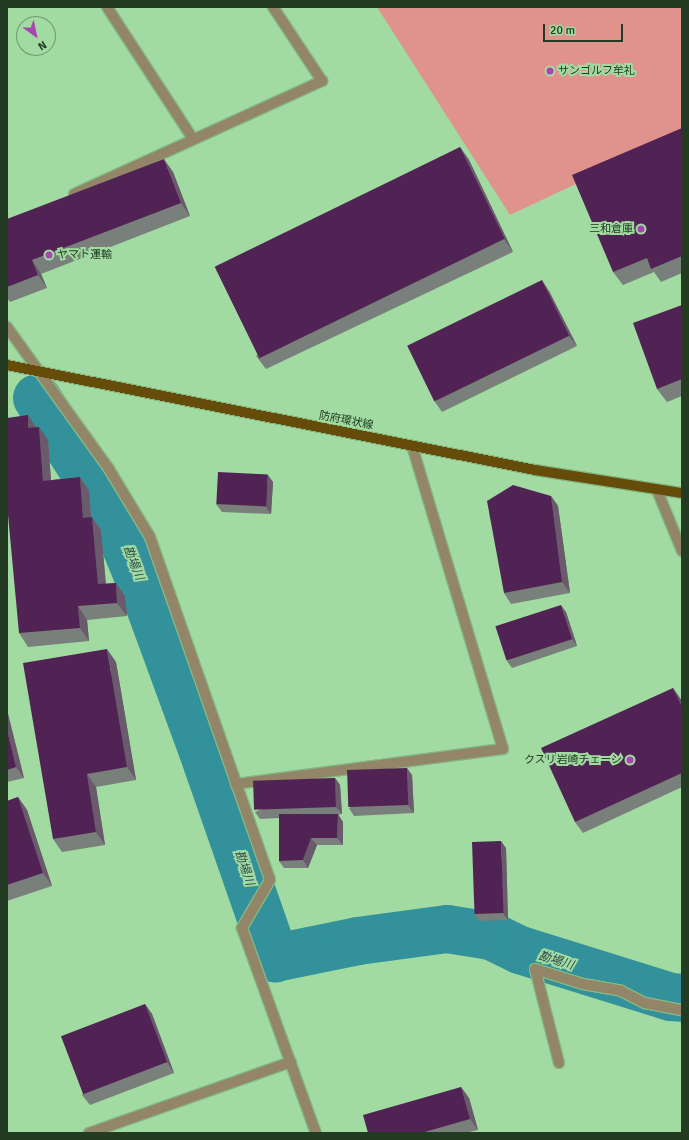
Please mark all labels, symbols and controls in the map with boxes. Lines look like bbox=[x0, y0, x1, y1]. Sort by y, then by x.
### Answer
north arrow bbox=[16, 16, 56, 56]
scale bar bbox=[545, 16, 625, 42]
text: 20 m bbox=[550, 23, 575, 38]
text: N bbox=[36, 38, 49, 53]
place label: サンゴルフ牟礼 bbox=[558, 64, 635, 78]
marker: サンゴルフ牟礼 bbox=[545, 66, 555, 76]
place label: 三和倉庫 bbox=[589, 222, 633, 236]
marker: 三和倉庫 bbox=[636, 224, 646, 234]
place label: ヤマト運輸 bbox=[57, 248, 112, 262]
marker: ヤマト運輸 bbox=[44, 250, 54, 260]
street label: 防府環状線 bbox=[318, 409, 374, 433]
water label: 勘場川 bbox=[120, 544, 146, 582]
place label: クスリ岩崎チェーン bbox=[523, 753, 622, 767]
marker: クスリ岩崎チェーン bbox=[625, 755, 635, 765]
water label: 勘場川 bbox=[231, 849, 257, 887]
water label: 勘場川 bbox=[537, 949, 575, 973]

